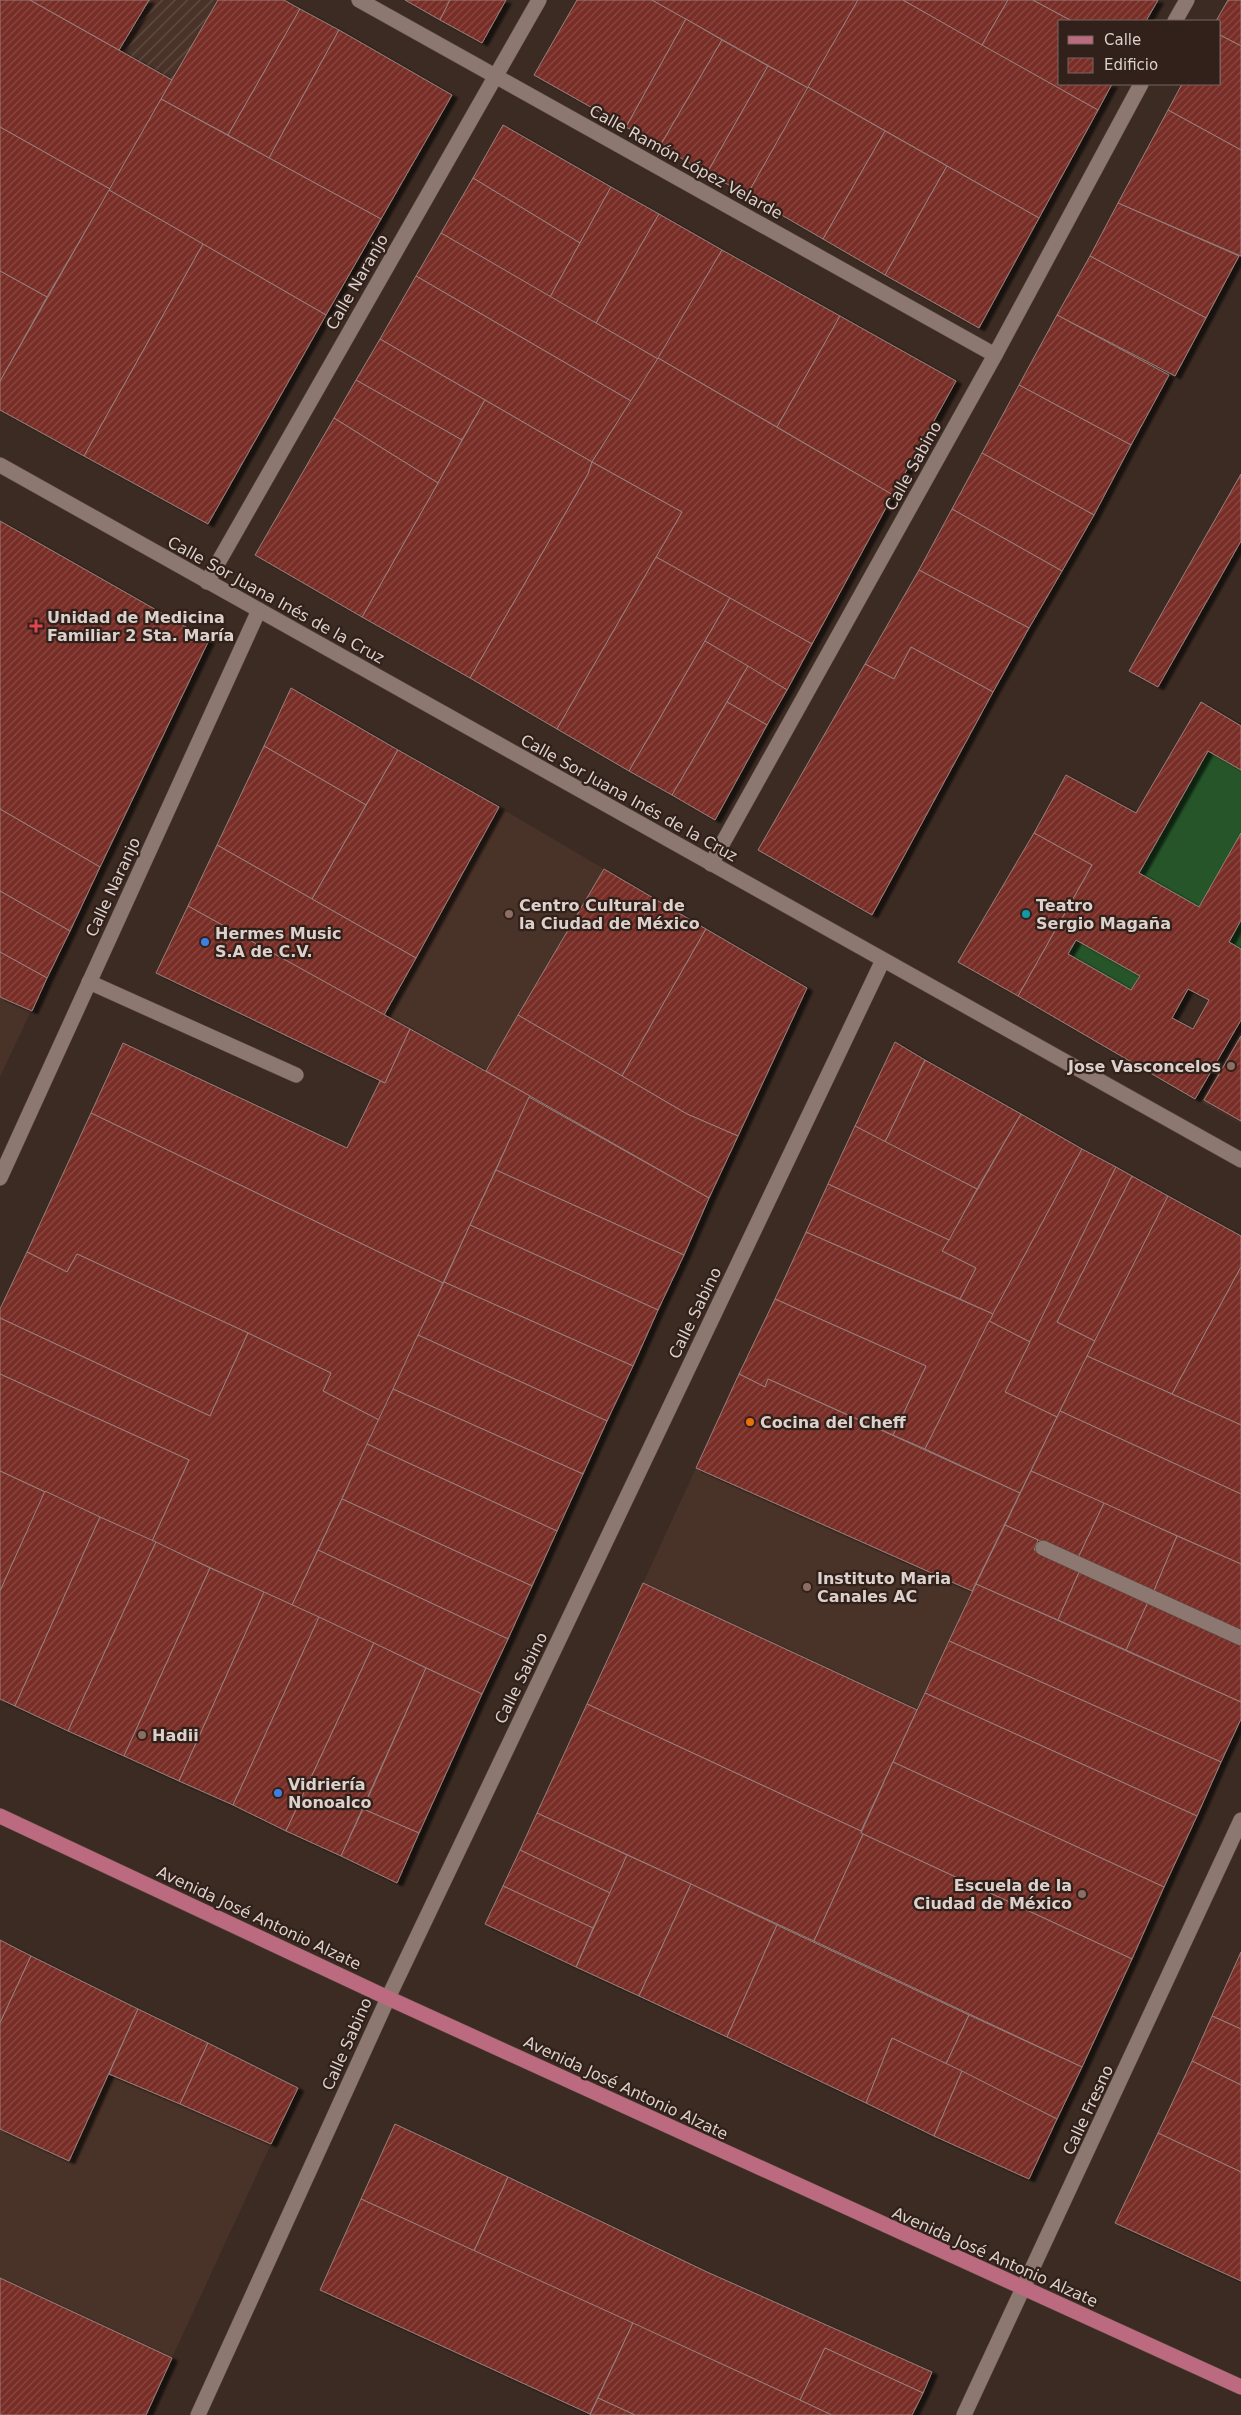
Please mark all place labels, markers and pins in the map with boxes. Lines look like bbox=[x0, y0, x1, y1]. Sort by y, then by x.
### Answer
place label: Unidad de Medicina Familiar 2 Sta. María bbox=[47, 608, 234, 645]
marker: Unidad de Medicina Familiar 2 Sta. María bbox=[29, 619, 43, 633]
place label: Centro Cultural de la Ciudad de México bbox=[519, 896, 700, 933]
place label: Teatro Sergio Magaña bbox=[1036, 896, 1171, 933]
marker: Centro Cultural de la Ciudad de México bbox=[503, 908, 515, 920]
marker: Teatro Sergio Magaña bbox=[1020, 908, 1032, 920]
place label: Hermes Music S.A de C.V. bbox=[215, 924, 342, 961]
marker: Hermes Music S.A de C.V. bbox=[199, 936, 211, 948]
place label: Jose Vasconcelos bbox=[1067, 1057, 1221, 1076]
marker: Jose Vasconcelos bbox=[1225, 1060, 1237, 1072]
place label: Cocina del Cheff bbox=[760, 1413, 907, 1432]
marker: Cocina del Cheff bbox=[744, 1416, 756, 1428]
place label: Instituto Maria Canales AC bbox=[817, 1569, 951, 1606]
marker: Instituto Maria Canales AC bbox=[801, 1581, 813, 1593]
place label: Hadii bbox=[152, 1726, 199, 1745]
marker: Hadii bbox=[136, 1729, 148, 1741]
place label: Vidriería Nonoalco bbox=[288, 1775, 372, 1812]
marker: Vidriería Nonoalco bbox=[272, 1787, 284, 1799]
place label: Escuela de la Ciudad de México bbox=[913, 1876, 1072, 1913]
marker: Escuela de la Ciudad de México bbox=[1076, 1888, 1088, 1900]

